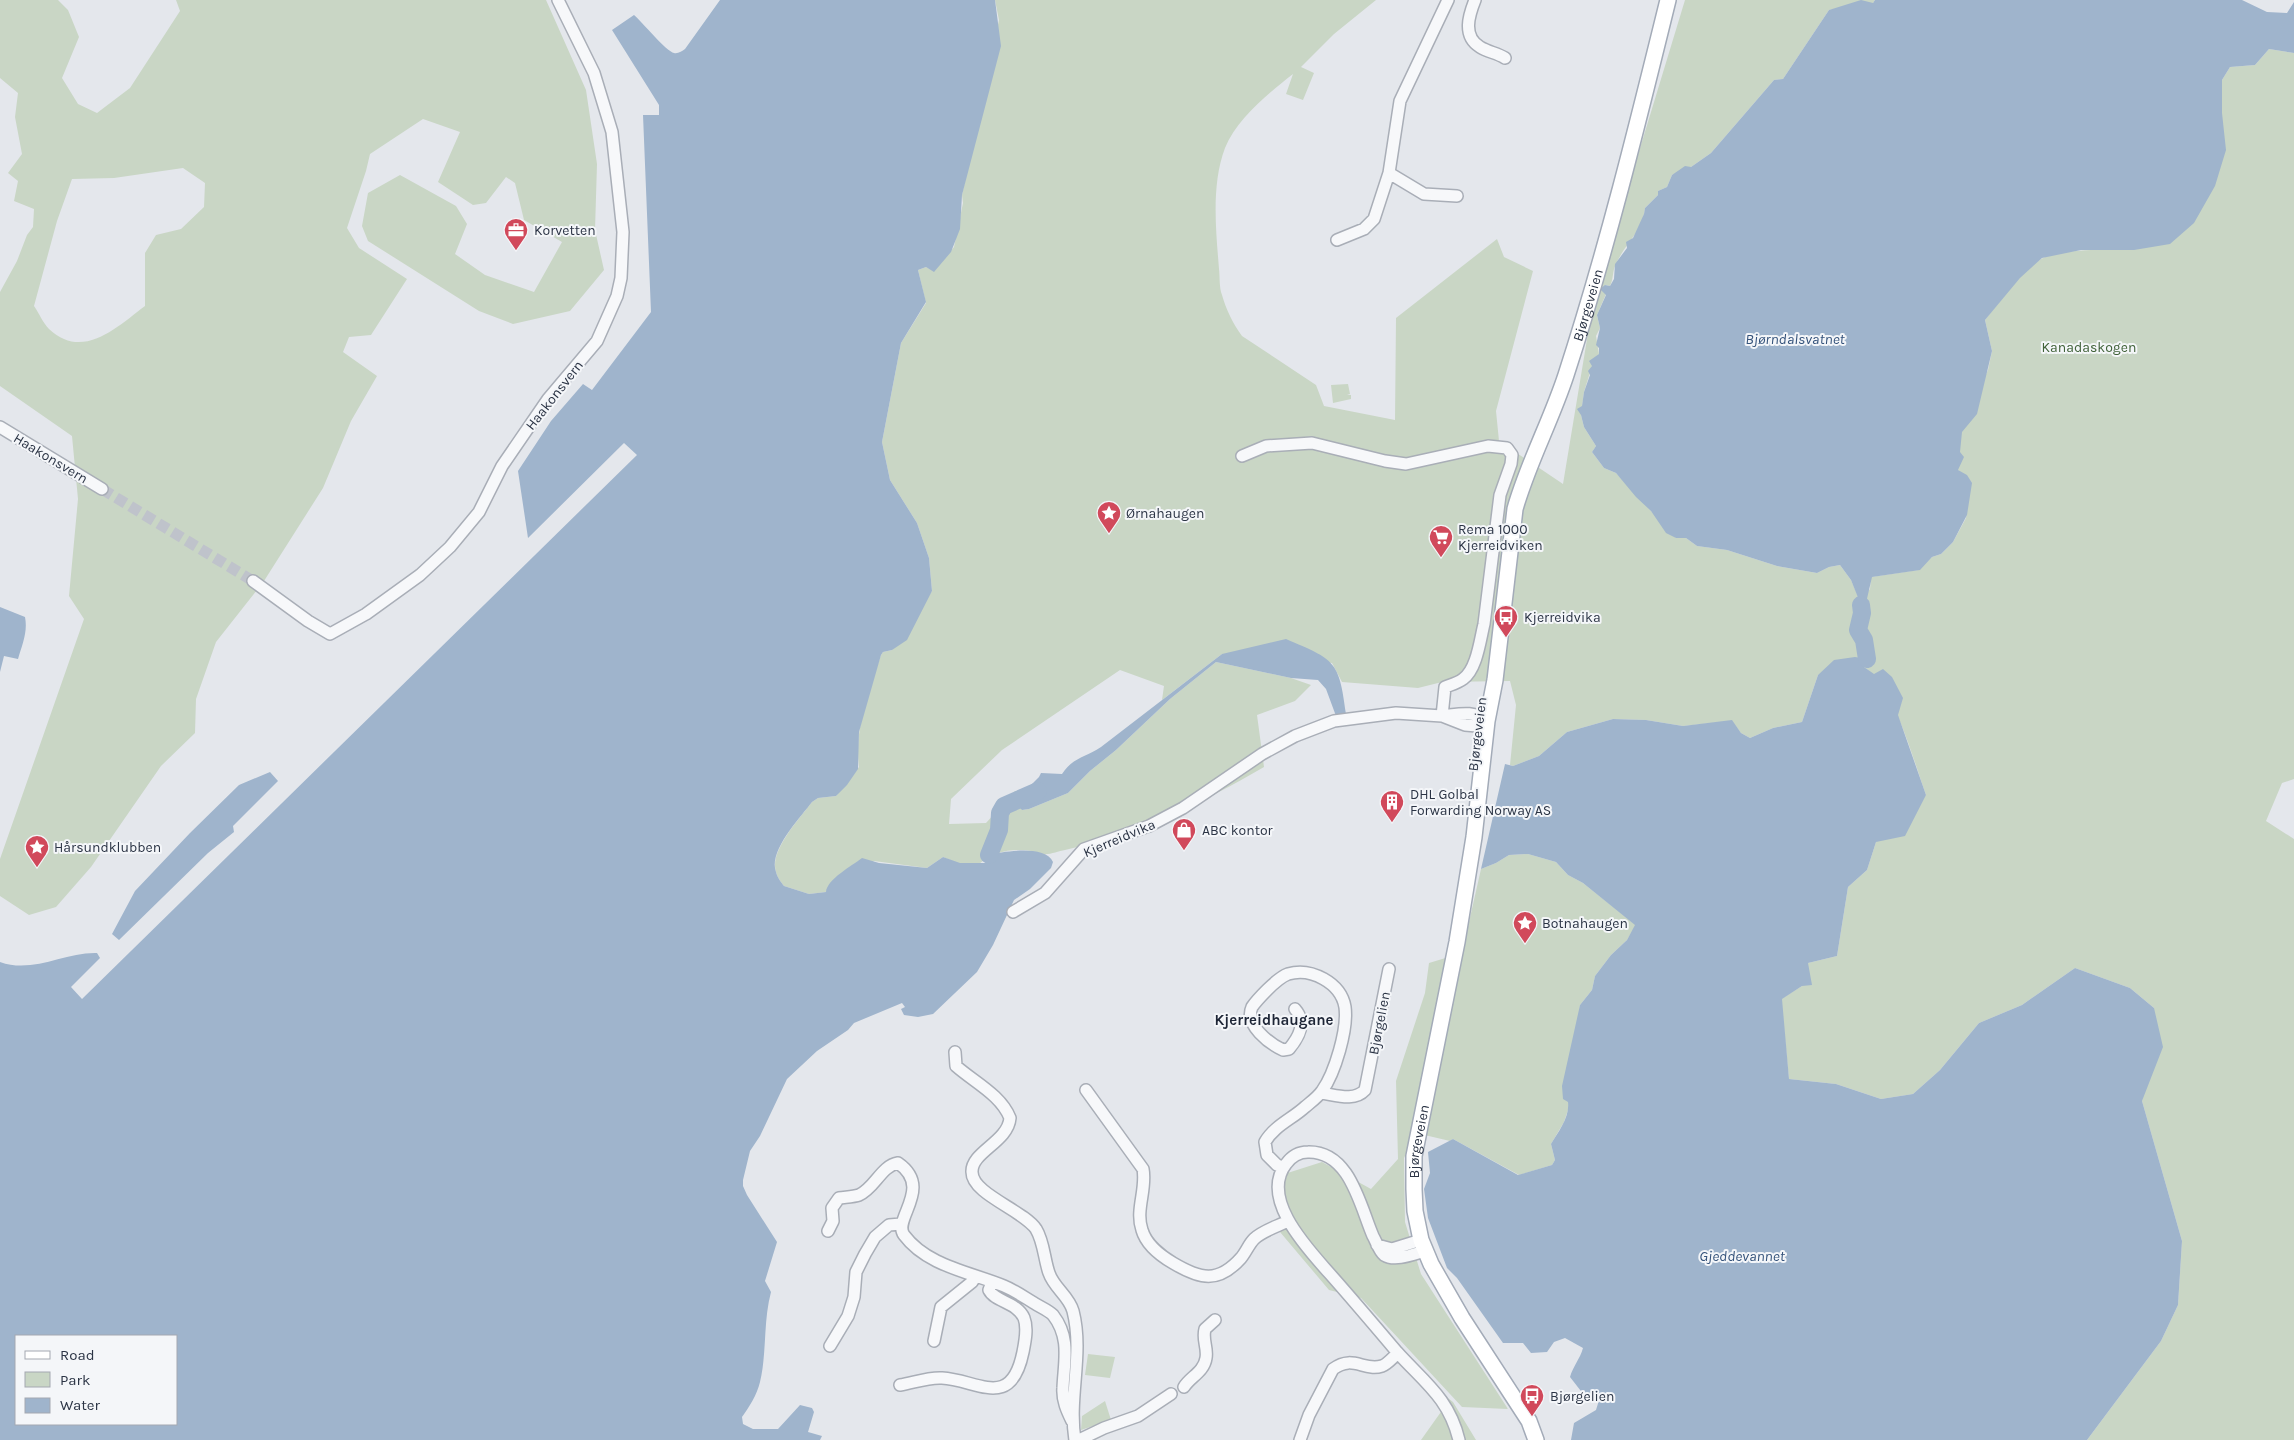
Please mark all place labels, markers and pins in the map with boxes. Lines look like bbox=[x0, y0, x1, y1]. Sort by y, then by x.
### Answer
office icon: Korvetten bbox=[503, 217, 529, 251]
place label: Korvetten bbox=[534, 222, 596, 239]
place icon: Ørnahaugen bbox=[1096, 500, 1122, 534]
place label: Ørnahaugen bbox=[1126, 505, 1204, 522]
place label: Rema 1000 Kjerreidviken bbox=[1458, 521, 1543, 554]
supermarket icon: Rema 1000 Kjerreidviken bbox=[1428, 524, 1454, 558]
bus stop icon: Kjerreidvika bbox=[1493, 604, 1519, 638]
place label: Kjerreidvika bbox=[1524, 609, 1601, 626]
place label: DHL Golbal Forwarding Norway AS bbox=[1410, 786, 1551, 819]
building icon: DHL Golbal Forwarding Norway AS bbox=[1379, 789, 1405, 823]
shop icon: ABC kontor bbox=[1171, 817, 1197, 851]
place label: ABC kontor bbox=[1202, 822, 1274, 839]
place icon: Hårsundklubben bbox=[24, 834, 50, 868]
place label: Hårsundklubben bbox=[54, 839, 161, 856]
place icon: Botnahaugen bbox=[1512, 910, 1538, 944]
place label: Botnahaugen bbox=[1542, 915, 1628, 932]
bus stop icon: Bjørgelien bbox=[1519, 1383, 1545, 1417]
place label: Bjørgelien bbox=[1550, 1388, 1614, 1405]

